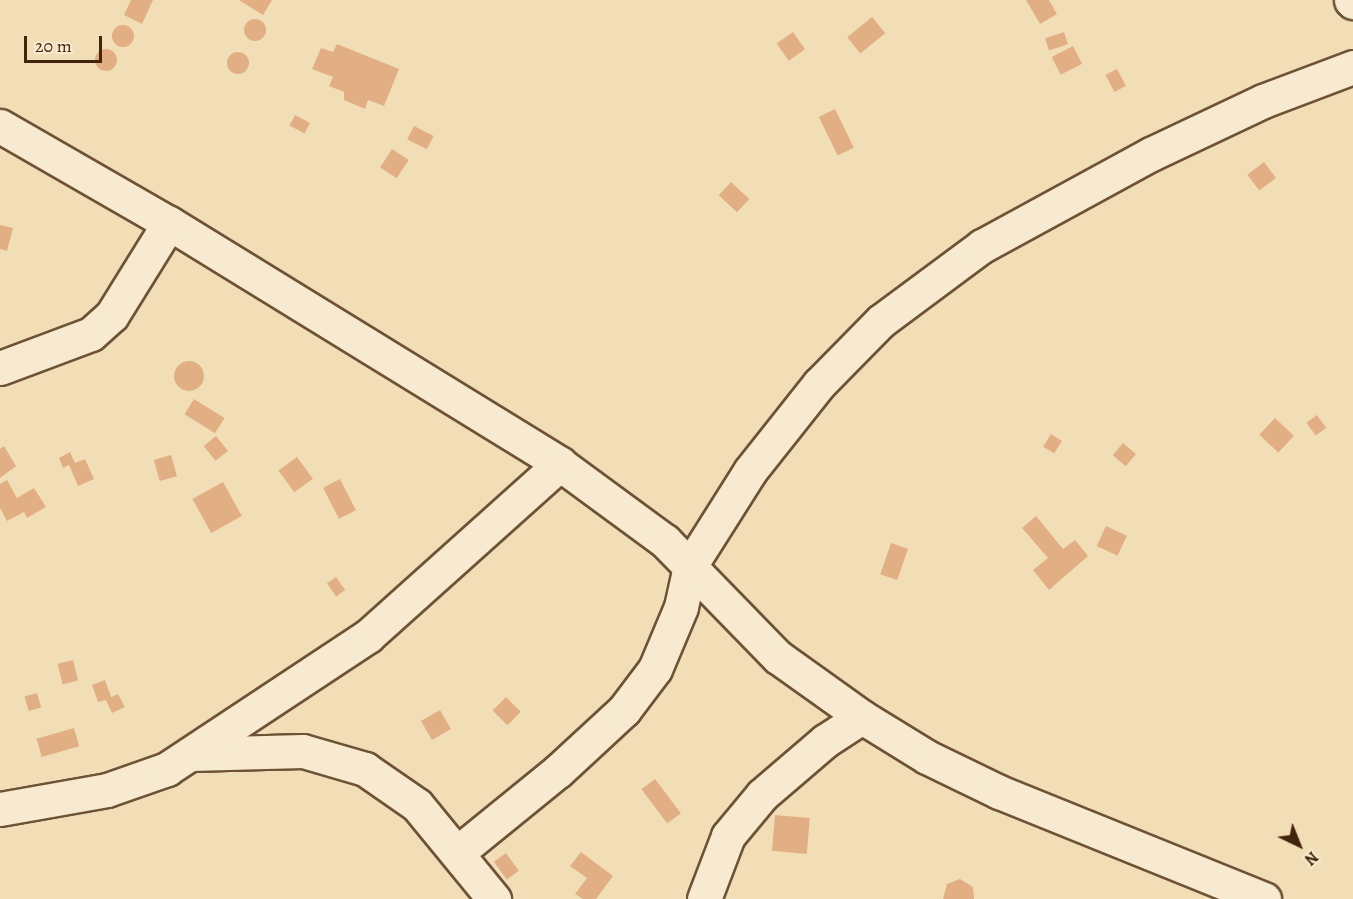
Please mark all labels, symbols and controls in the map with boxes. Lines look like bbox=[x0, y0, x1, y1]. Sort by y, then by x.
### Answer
scale bar bbox=[27, 24, 105, 62]
text: 20 m bbox=[35, 34, 72, 58]
north arrow bbox=[1269, 815, 1329, 875]
text: N bbox=[1300, 846, 1323, 870]

